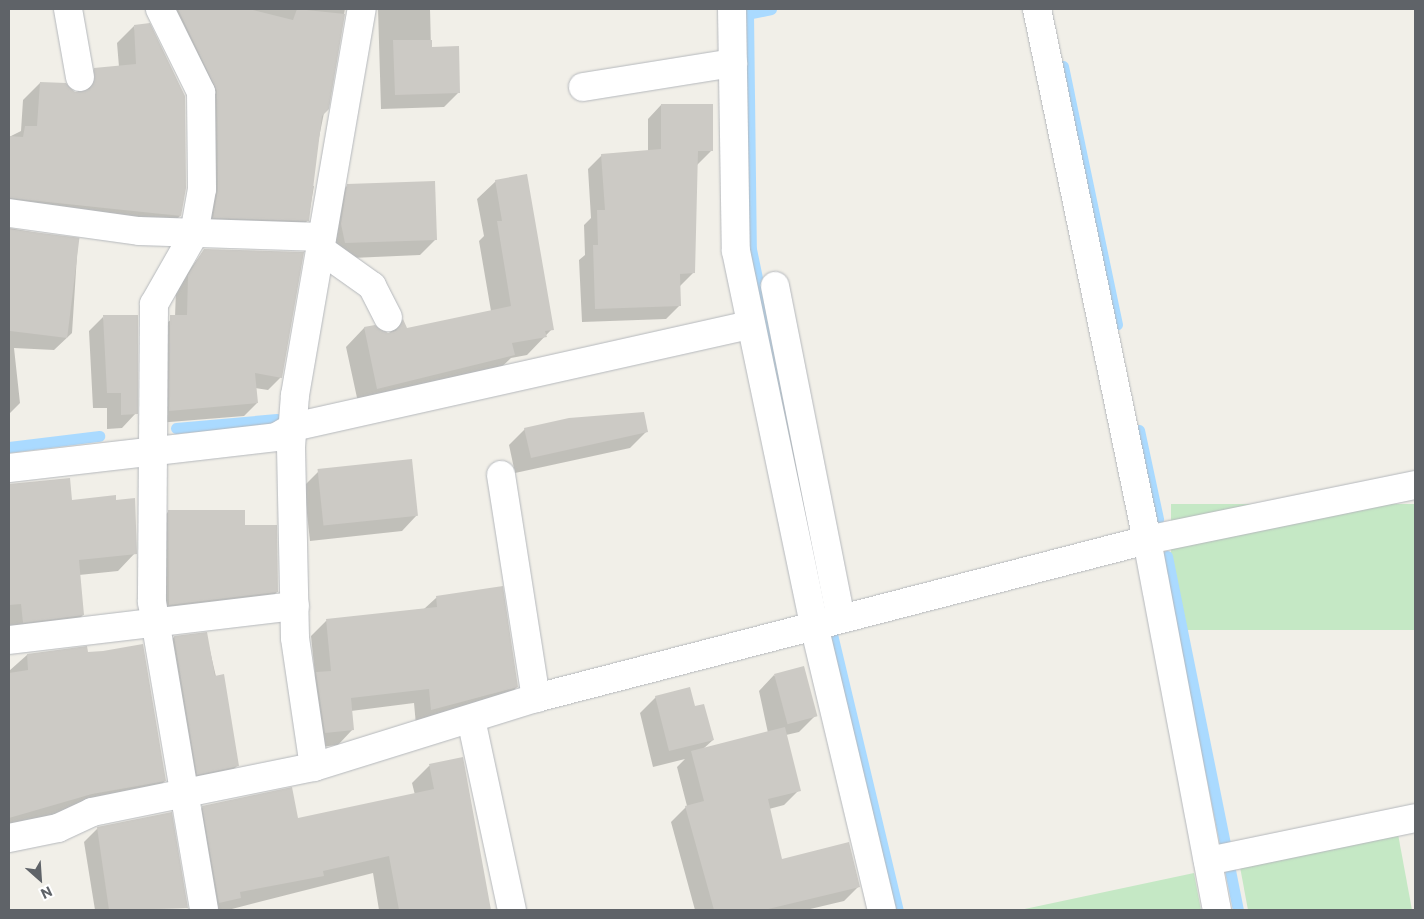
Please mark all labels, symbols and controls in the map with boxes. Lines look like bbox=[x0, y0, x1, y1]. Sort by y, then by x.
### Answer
north arrow bbox=[15, 854, 65, 904]
text: N bbox=[38, 883, 55, 903]

